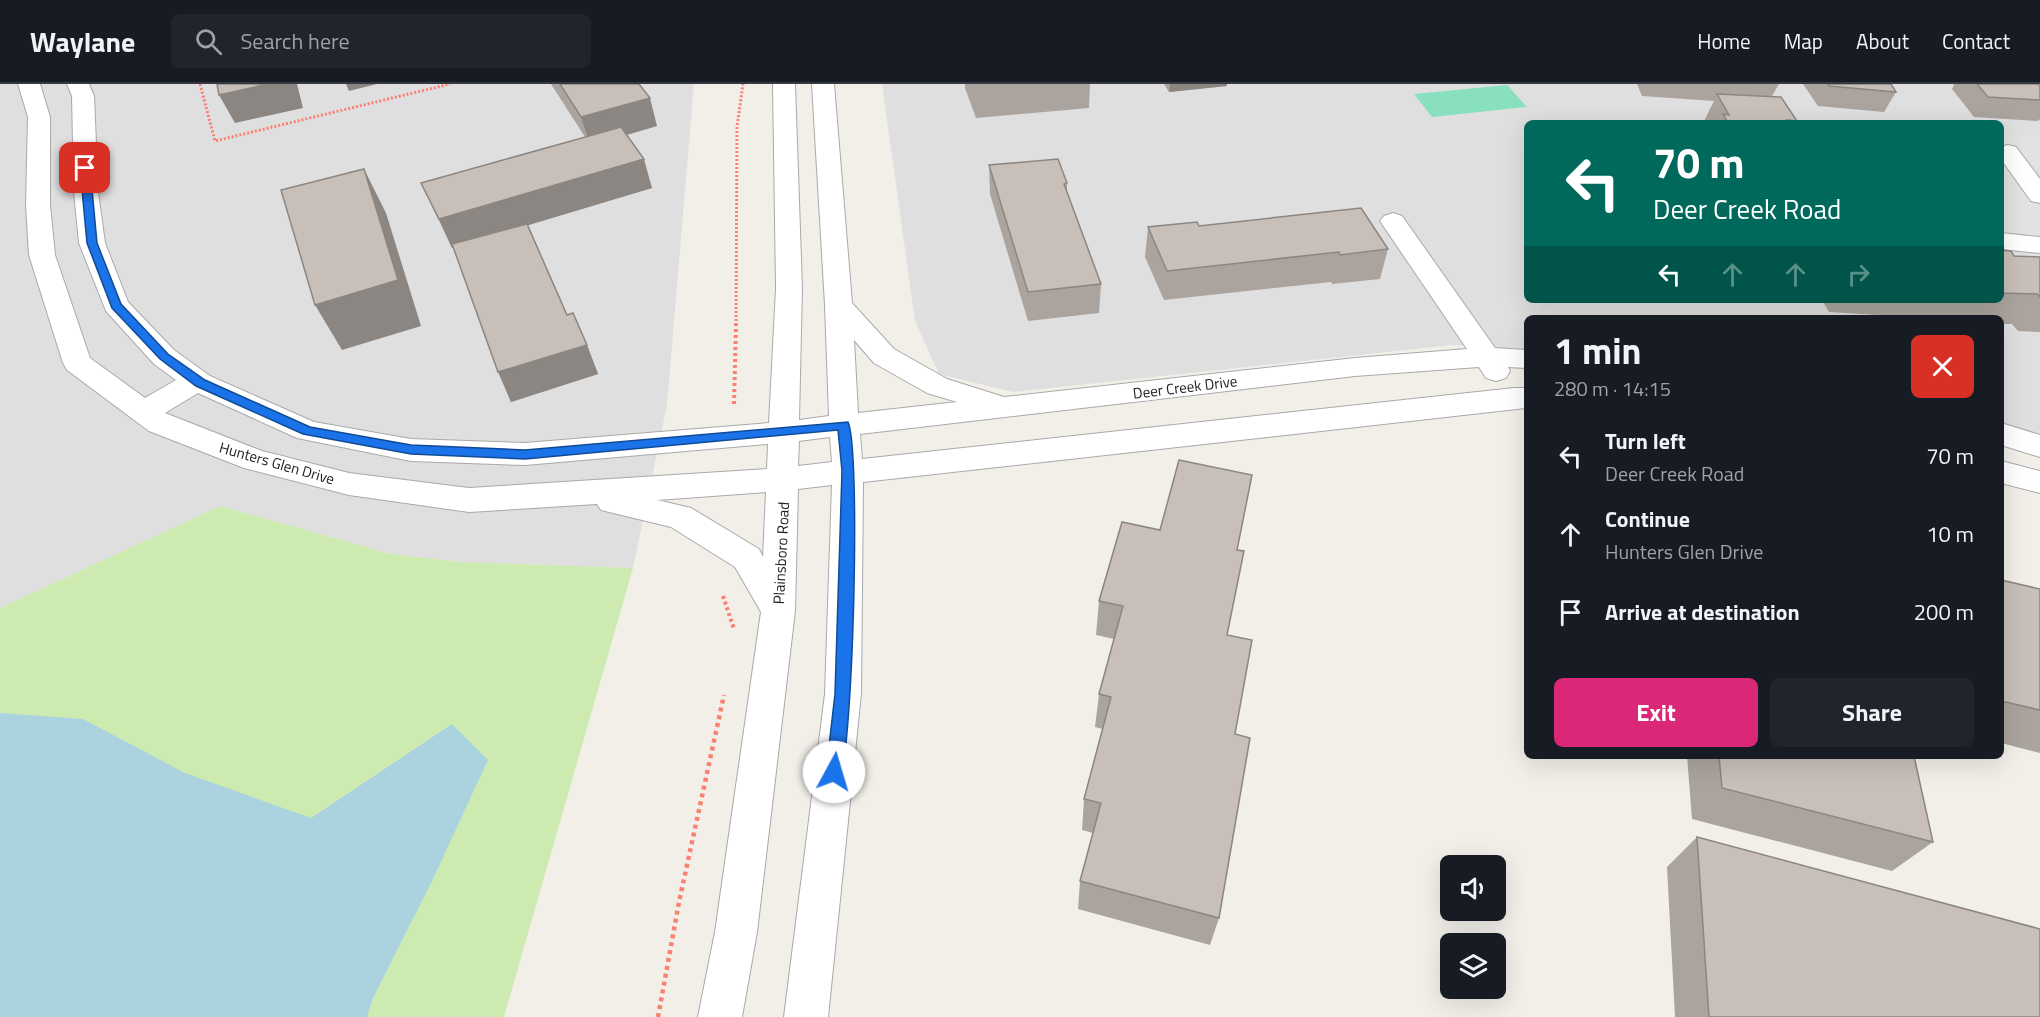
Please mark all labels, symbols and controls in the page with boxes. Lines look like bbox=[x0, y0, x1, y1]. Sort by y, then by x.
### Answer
search box bbox=[171, 14, 591, 68]
text: Waylane bbox=[30, 20, 135, 63]
text: Search here bbox=[240, 24, 350, 58]
icon: search bbox=[192, 25, 225, 58]
text: Home bbox=[1697, 25, 1751, 57]
text: Map bbox=[1784, 25, 1823, 57]
text: About bbox=[1856, 25, 1909, 57]
text: Contact bbox=[1942, 25, 2010, 57]
text: 70 m bbox=[1653, 130, 1745, 194]
pin bbox=[59, 142, 110, 193]
icon: left bbox=[1554, 144, 1632, 222]
icon: arrive bbox=[68, 151, 101, 184]
text: Deer Creek Road bbox=[1653, 188, 1841, 229]
icon: left bbox=[1653, 258, 1686, 291]
icon: ahead bbox=[1716, 258, 1749, 291]
icon: ahead bbox=[1779, 258, 1812, 291]
icon: right bbox=[1842, 258, 1875, 291]
text: 1 min bbox=[1554, 323, 1641, 378]
button: close bbox=[1911, 335, 1974, 398]
street label: Deer Creek Drive bbox=[1132, 369, 1238, 405]
text: 280 m · 14:15 bbox=[1554, 373, 1671, 404]
text: Turn left bbox=[1605, 424, 1686, 458]
street label: Hunters Glen Drive bbox=[217, 436, 337, 490]
text: 70 m bbox=[1926, 439, 1974, 473]
icon: left bbox=[1554, 440, 1587, 473]
text: Deer Creek Road bbox=[1605, 458, 1744, 489]
street label: Plainsboro Road bbox=[767, 501, 795, 605]
text: Continue bbox=[1605, 502, 1690, 536]
text: 10 m bbox=[1926, 517, 1974, 551]
icon: ahead bbox=[1554, 518, 1587, 551]
text: Hunters Glen Drive bbox=[1605, 536, 1763, 567]
text: Arrive at destination bbox=[1605, 595, 1800, 629]
text: 200 m bbox=[1914, 595, 1974, 629]
icon: arrive bbox=[1554, 596, 1587, 629]
button: Exit bbox=[1554, 678, 1758, 747]
button: Share bbox=[1770, 678, 1974, 747]
position arrow bbox=[802, 740, 866, 804]
map controls bbox=[1440, 855, 1506, 999]
button: sound bbox=[1440, 855, 1506, 921]
button: layers bbox=[1440, 933, 1506, 999]

